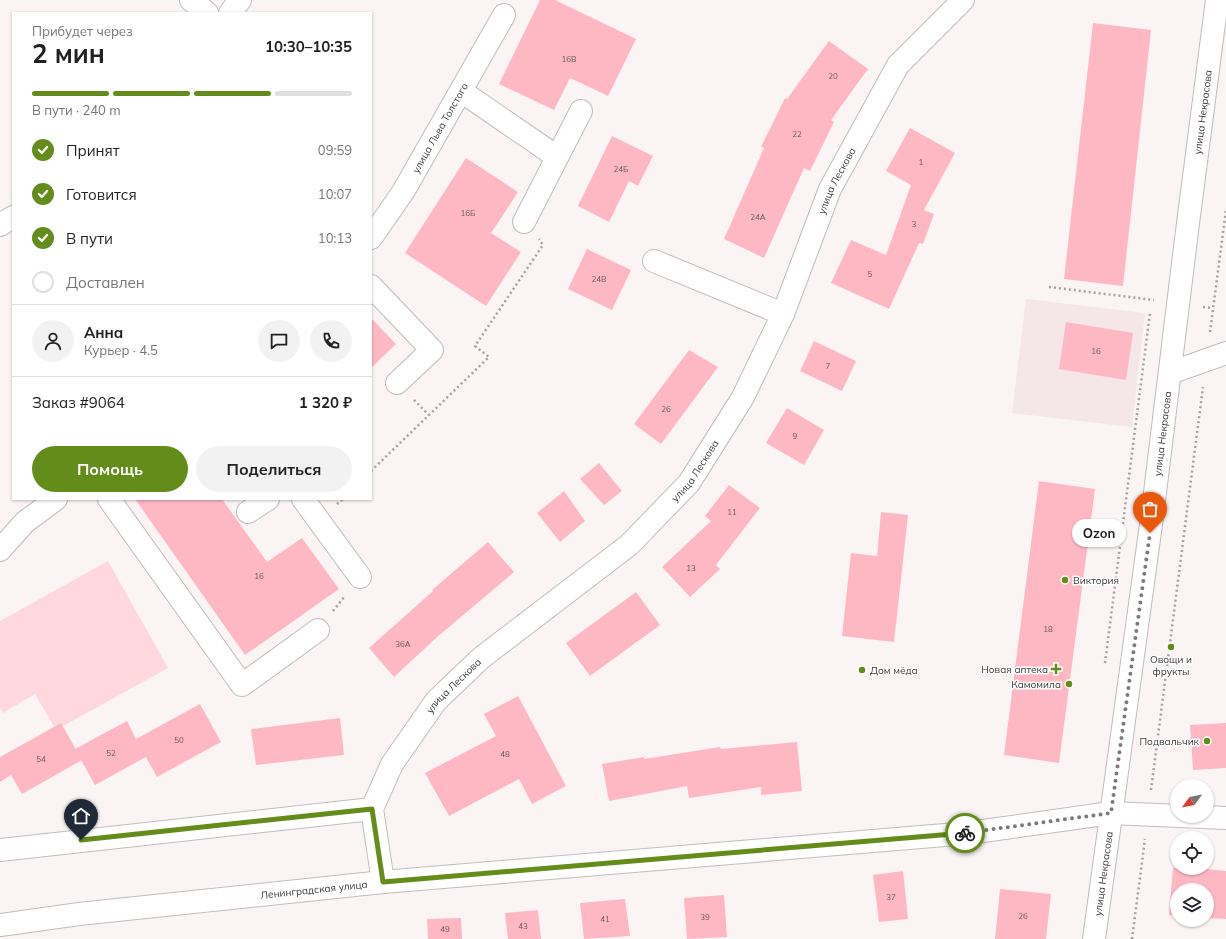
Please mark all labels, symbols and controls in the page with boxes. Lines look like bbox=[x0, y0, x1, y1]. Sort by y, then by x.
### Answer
text: Прибудет через bbox=[32, 23, 133, 39]
text: 2 мин bbox=[32, 37, 105, 70]
text: 10:30–10:35 bbox=[265, 37, 352, 56]
house number: 16В bbox=[561, 54, 577, 64]
street label: улица Некрасова bbox=[1191, 69, 1215, 155]
house number: 20 bbox=[828, 71, 838, 81]
street label: улица Льва Толстого bbox=[409, 80, 471, 175]
text: В пути · 240 m bbox=[32, 102, 121, 118]
house number: 22 bbox=[792, 129, 802, 139]
icon: check bbox=[32, 139, 54, 161]
text: Принят bbox=[66, 141, 120, 160]
text: 09:59 bbox=[318, 142, 352, 158]
street label: улица Лескова bbox=[815, 145, 859, 216]
house number: 1 bbox=[919, 157, 924, 167]
house number: 24Б bbox=[613, 164, 629, 174]
icon: check bbox=[32, 183, 54, 205]
text: Готовится bbox=[66, 185, 137, 204]
text: 10:07 bbox=[318, 186, 352, 202]
house number: 16Б bbox=[460, 208, 476, 218]
house number: 24А bbox=[750, 212, 766, 222]
house number: 3 bbox=[912, 219, 917, 229]
icon: check bbox=[32, 227, 54, 249]
text: В пути bbox=[66, 229, 113, 248]
text: 10:13 bbox=[318, 230, 352, 246]
house number: 5 bbox=[868, 269, 873, 279]
text: Доставлен bbox=[66, 273, 145, 292]
house number: 24В bbox=[591, 274, 607, 284]
button: person bbox=[32, 320, 74, 362]
button: chat bbox=[258, 320, 300, 362]
button: phone bbox=[310, 320, 352, 362]
text: Анна bbox=[84, 323, 123, 342]
text: Курьер · 4.5 bbox=[84, 342, 158, 358]
house number: 16 bbox=[1091, 346, 1101, 356]
house number: 7 bbox=[826, 361, 831, 371]
street label: улица Некрасова bbox=[1151, 391, 1174, 477]
text: Заказ #9064 bbox=[32, 393, 125, 412]
text: 1 320 ₽ bbox=[299, 393, 352, 412]
house number: 26 bbox=[661, 404, 671, 414]
house number: 9 bbox=[793, 431, 798, 441]
street label: улица Лескова bbox=[669, 438, 721, 504]
button: Помощь bbox=[32, 446, 188, 492]
button: Поделиться bbox=[196, 446, 352, 492]
pin bbox=[1133, 492, 1167, 533]
icon: bag bbox=[1139, 498, 1161, 520]
house number: 11 bbox=[727, 507, 737, 517]
callout: Ozon bbox=[1072, 519, 1126, 547]
text: Ozon bbox=[1083, 525, 1115, 541]
house number: 13 bbox=[686, 563, 696, 573]
house number: 16 bbox=[254, 571, 264, 581]
place label: Виктория bbox=[1073, 574, 1119, 587]
marker: Виктория bbox=[1060, 575, 1070, 585]
house number: 18 bbox=[1043, 624, 1053, 634]
house number: 36А bbox=[395, 639, 411, 649]
marker: Овощи и фрукты bbox=[1166, 642, 1176, 652]
place label: Овощи и фрукты bbox=[1150, 653, 1192, 678]
street label: улица Лескова bbox=[423, 656, 484, 716]
place label: Новая аптека bbox=[981, 663, 1048, 676]
place label: Дом мёда bbox=[870, 664, 918, 677]
marker: Новая аптека bbox=[1051, 664, 1061, 674]
marker: Дом мёда bbox=[857, 665, 867, 675]
place label: Камомила bbox=[1011, 678, 1061, 691]
marker: Камомила bbox=[1064, 679, 1074, 689]
house number: 50 bbox=[174, 735, 184, 745]
place label: Подвальчик bbox=[1139, 735, 1200, 748]
marker: Подвальчик bbox=[1202, 736, 1212, 746]
house number: 52 bbox=[106, 748, 116, 758]
house number: 48 bbox=[500, 749, 510, 759]
house number: 54 bbox=[36, 754, 46, 764]
north arrow bbox=[1170, 779, 1214, 823]
map controls bbox=[1170, 779, 1214, 927]
pin bbox=[64, 799, 98, 840]
icon: home bbox=[70, 805, 92, 827]
courier bbox=[945, 813, 985, 853]
icon: bike bbox=[954, 822, 976, 844]
street label: улица Некрасова bbox=[1091, 831, 1116, 917]
button: locate bbox=[1170, 831, 1214, 875]
street label: Ленинградская улица bbox=[260, 878, 368, 902]
button: layers bbox=[1170, 883, 1214, 927]
house number: 37 bbox=[886, 892, 896, 902]
house number: 26 bbox=[1018, 911, 1028, 921]
house number: 39 bbox=[700, 912, 710, 922]
house number: 41 bbox=[600, 914, 610, 924]
house number: 43 bbox=[518, 921, 528, 931]
house number: 49 bbox=[440, 924, 450, 934]

